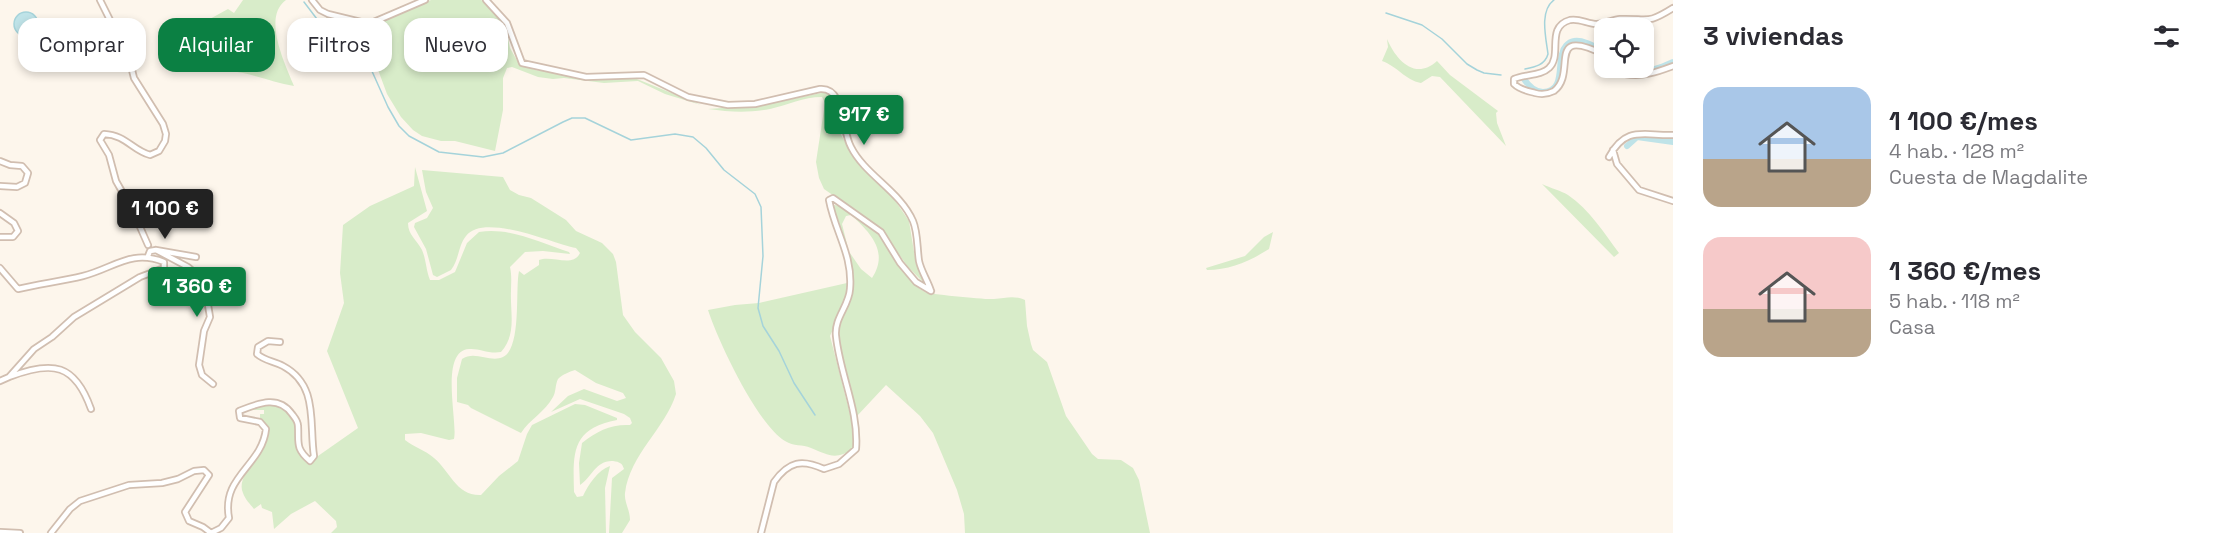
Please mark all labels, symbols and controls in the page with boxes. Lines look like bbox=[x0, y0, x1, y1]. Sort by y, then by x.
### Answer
chip: Comprar bbox=[18, 18, 146, 72]
chip: Alquilar bbox=[158, 18, 275, 72]
chip: Filtros bbox=[287, 18, 392, 72]
chip: Nuevo bbox=[404, 18, 508, 72]
map controls bbox=[1594, 18, 1654, 78]
button: locate bbox=[1594, 18, 1654, 78]
text: 3 viviendas bbox=[1703, 19, 1844, 53]
icon: filters bbox=[2150, 20, 2183, 53]
pin: 917 € bbox=[822, 95, 906, 146]
text: 917 € bbox=[838, 101, 890, 127]
text: 1 100 €/mes bbox=[1889, 104, 2038, 138]
icon: home bbox=[1751, 111, 1823, 183]
text: 4 hab. · 128 m² bbox=[1889, 138, 2024, 164]
text: Cuesta de Magdalite bbox=[1889, 164, 2088, 190]
pin: 1 100 € bbox=[110, 189, 220, 240]
text: 1 100 € bbox=[131, 195, 199, 221]
text: 1 360 €/mes bbox=[1889, 254, 2041, 288]
icon: home bbox=[1751, 261, 1823, 333]
pin: 1 360 € bbox=[142, 267, 252, 318]
text: 1 360 € bbox=[162, 273, 232, 299]
text: 5 hab. · 118 m² bbox=[1889, 288, 2020, 314]
text: Casa bbox=[1889, 314, 1935, 340]

